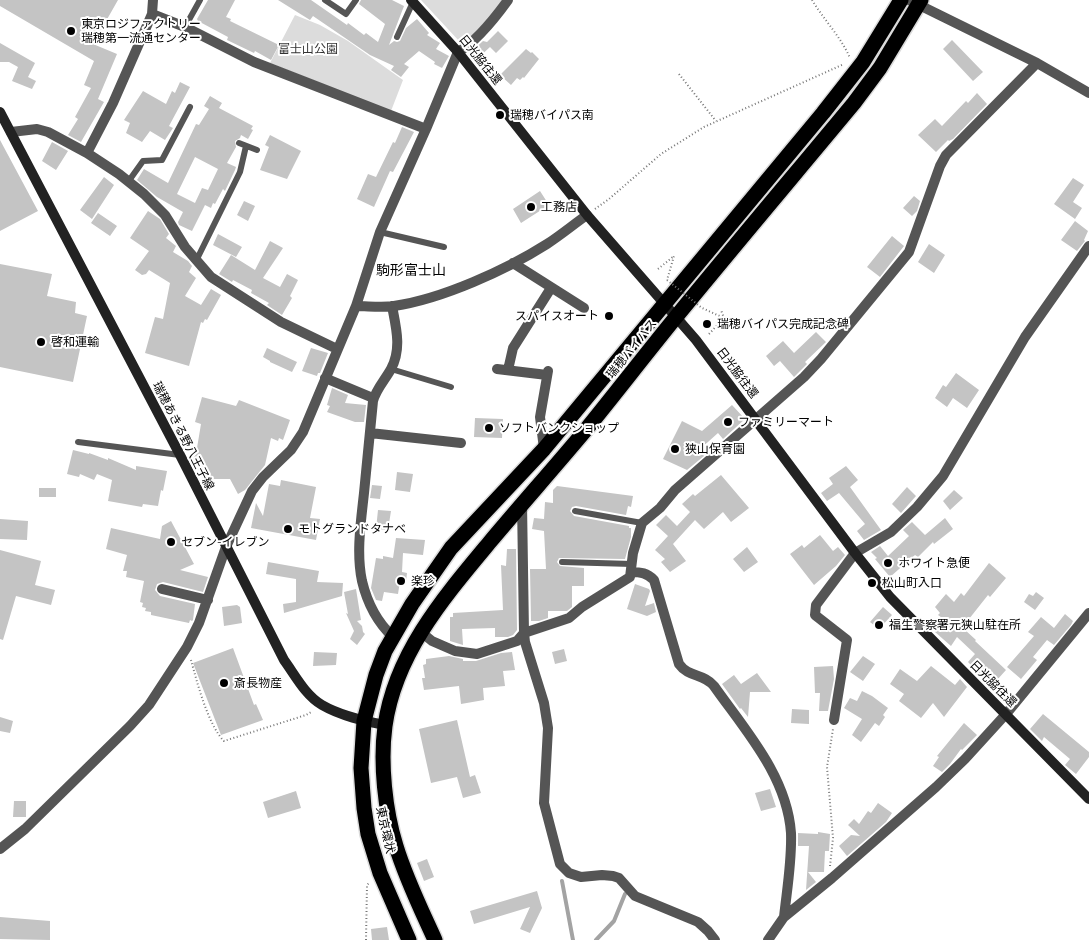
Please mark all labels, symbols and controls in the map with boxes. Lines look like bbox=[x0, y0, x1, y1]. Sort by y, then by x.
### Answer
place label: 東京ロジファクトリー 瑞穂第一流通センター bbox=[81, 17, 201, 45]
marker: 東京ロジファクトリー 瑞穂第一流通センター bbox=[65, 25, 77, 37]
street label: 日光脇往還 bbox=[456, 32, 504, 88]
park label: 富士山公園 bbox=[278, 42, 338, 56]
place label: 瑞穂バイパス南 bbox=[510, 108, 594, 122]
marker: 瑞穂バイパス南 bbox=[494, 109, 506, 121]
place label: 工務店 bbox=[541, 200, 577, 214]
marker: 工務店 bbox=[525, 201, 537, 213]
district label: 駒形富士山 bbox=[376, 263, 446, 279]
place label: スパイスオート bbox=[515, 309, 599, 323]
marker: スパイスオート bbox=[603, 310, 615, 322]
street label: 瑞穂バイパス bbox=[604, 316, 660, 382]
place label: 瑞穂バイパス完成記念碑 bbox=[717, 317, 849, 331]
marker: 瑞穂バイパス完成記念碑 bbox=[701, 318, 713, 330]
place label: 啓和運輸 bbox=[51, 335, 99, 349]
marker: 啓和運輸 bbox=[35, 336, 47, 348]
street label: 日光脇往還 bbox=[713, 345, 761, 401]
street label: 瑞穂あきる野八王子線 bbox=[149, 379, 217, 493]
place label: ファミリーマート bbox=[738, 415, 834, 429]
marker: ファミリーマート bbox=[722, 416, 734, 428]
place label: ソフトバンクショップ bbox=[499, 421, 619, 435]
marker: ソフトバンクショップ bbox=[483, 422, 495, 434]
place label: 狭山保育園 bbox=[685, 442, 745, 456]
marker: 狭山保育園 bbox=[669, 443, 681, 455]
place label: モトグランドタナベ bbox=[298, 522, 406, 536]
marker: モトグランドタナベ bbox=[282, 523, 294, 535]
place label: セブン-イレブン bbox=[181, 535, 270, 549]
marker: セブン-イレブン bbox=[165, 536, 177, 548]
place label: ホワイト急便 bbox=[898, 556, 970, 570]
marker: ホワイト急便 bbox=[882, 557, 894, 569]
place label: 楽珍 bbox=[411, 574, 435, 588]
marker: 楽珍 bbox=[395, 575, 407, 587]
place label: 松山町入口 bbox=[882, 576, 942, 590]
marker: 松山町入口 bbox=[866, 577, 878, 589]
place label: 福生警察署元狭山駐在所 bbox=[889, 618, 1021, 632]
marker: 福生警察署元狭山駐在所 bbox=[873, 619, 885, 631]
street label: 日光脇往還 bbox=[967, 658, 1019, 710]
place label: 斎長物産 bbox=[234, 676, 282, 690]
marker: 斎長物産 bbox=[218, 677, 230, 689]
street label: 東京環状 bbox=[373, 805, 397, 855]

